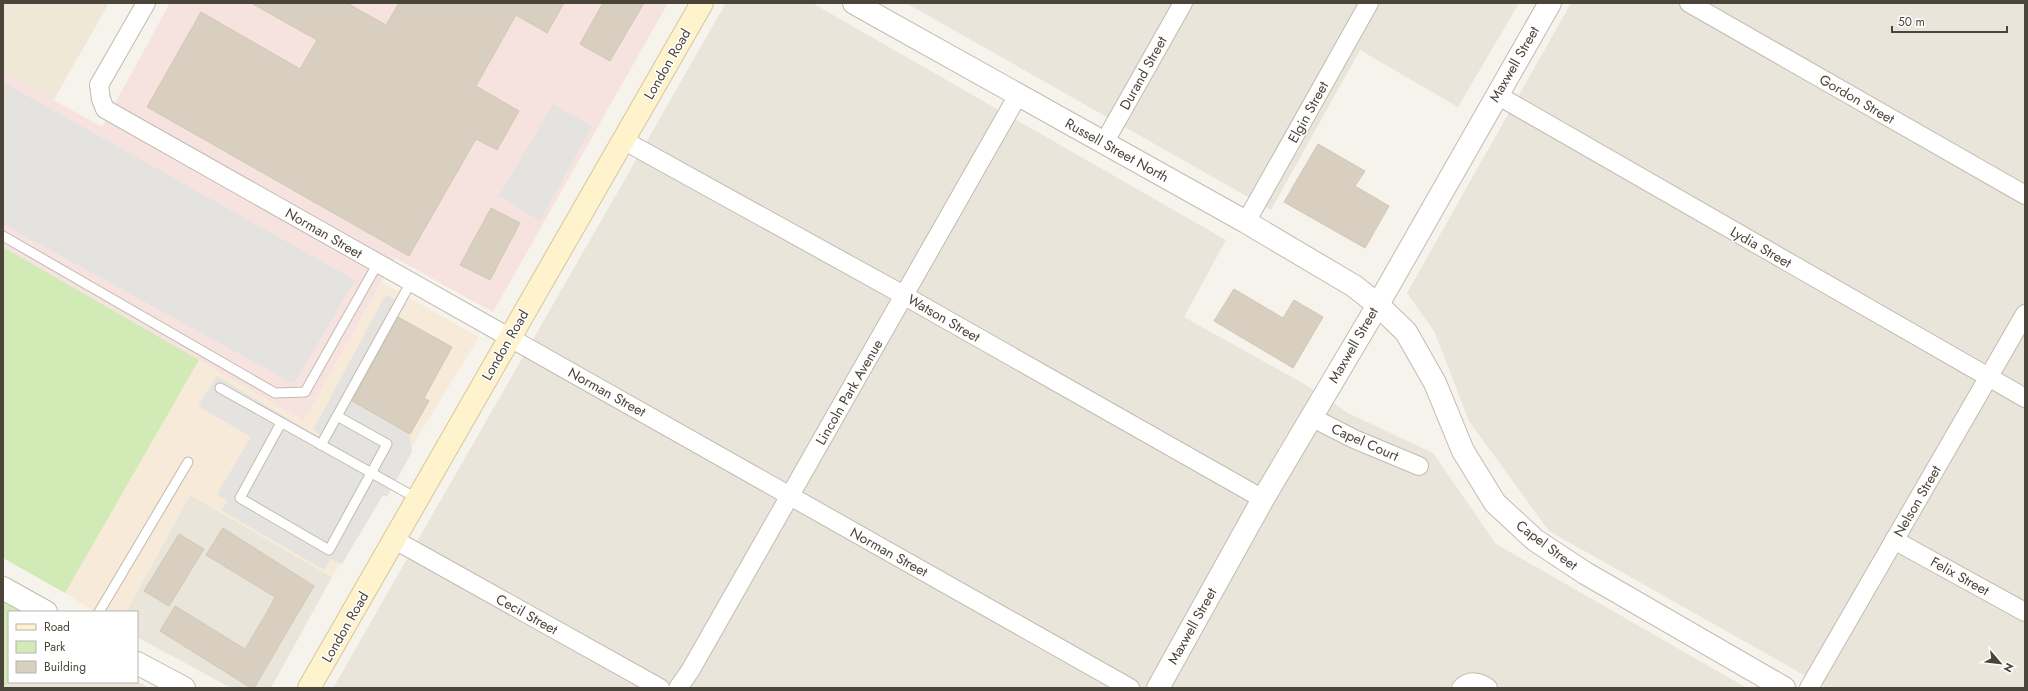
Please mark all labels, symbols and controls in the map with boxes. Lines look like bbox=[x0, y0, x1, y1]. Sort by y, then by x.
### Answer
scale bar bbox=[1892, 8, 2007, 34]
text: 50 m bbox=[1898, 13, 1925, 31]
street label: Maxwell Street bbox=[1484, 22, 1544, 106]
street label: London Road bbox=[639, 25, 695, 103]
street label: Durand Street bbox=[1115, 32, 1172, 113]
street label: Gordon Street bbox=[1816, 69, 1899, 129]
street label: Elgin Street bbox=[1283, 77, 1333, 146]
street label: Russell Street North bbox=[1061, 113, 1173, 187]
street label: Norman Street bbox=[282, 203, 367, 263]
street label: Lydia Street bbox=[1727, 221, 1796, 273]
street label: Watson Street bbox=[904, 289, 985, 347]
street label: Maxwell Street bbox=[1323, 303, 1383, 387]
street label: London Road bbox=[477, 306, 533, 384]
street label: Lincoln Park Avenue bbox=[811, 335, 887, 449]
street label: Norman Street bbox=[565, 362, 650, 422]
street label: Capel Court bbox=[1328, 418, 1402, 466]
street label: Nelson Street bbox=[1888, 461, 1946, 540]
street label: Capel Street bbox=[1512, 515, 1582, 575]
street label: Norman Street bbox=[847, 522, 932, 582]
street label: Felix Street bbox=[1927, 552, 1993, 601]
street label: Maxwell Street bbox=[1163, 584, 1222, 668]
street label: London Road bbox=[317, 588, 373, 666]
street label: Cecil Street bbox=[492, 589, 562, 640]
legend bbox=[8, 611, 138, 683]
text: Road bbox=[44, 618, 70, 636]
text: Park bbox=[44, 638, 66, 656]
north arrow bbox=[1980, 643, 2020, 683]
text: Building bbox=[44, 658, 86, 676]
text: N bbox=[2000, 660, 2018, 675]

